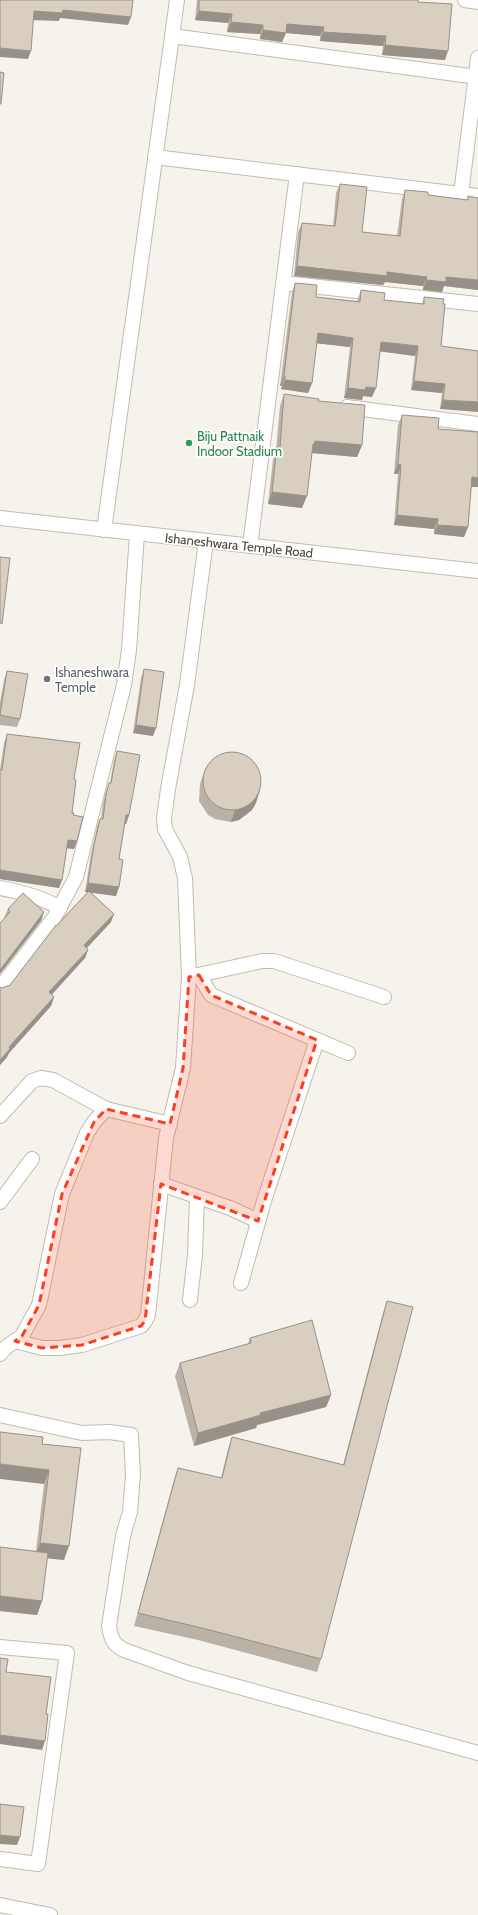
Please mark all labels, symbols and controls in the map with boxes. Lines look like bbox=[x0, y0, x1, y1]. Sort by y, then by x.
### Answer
place label: Biju Pattnaik Indoor Stadium bbox=[197, 428, 282, 459]
marker: Biju Pattnaik Indoor Stadium bbox=[184, 438, 194, 448]
street label: Ishaneshwara Temple Road bbox=[164, 529, 314, 561]
place label: Ishaneshwara Temple bbox=[55, 664, 130, 695]
marker: Ishaneshwara Temple bbox=[42, 674, 52, 684]

